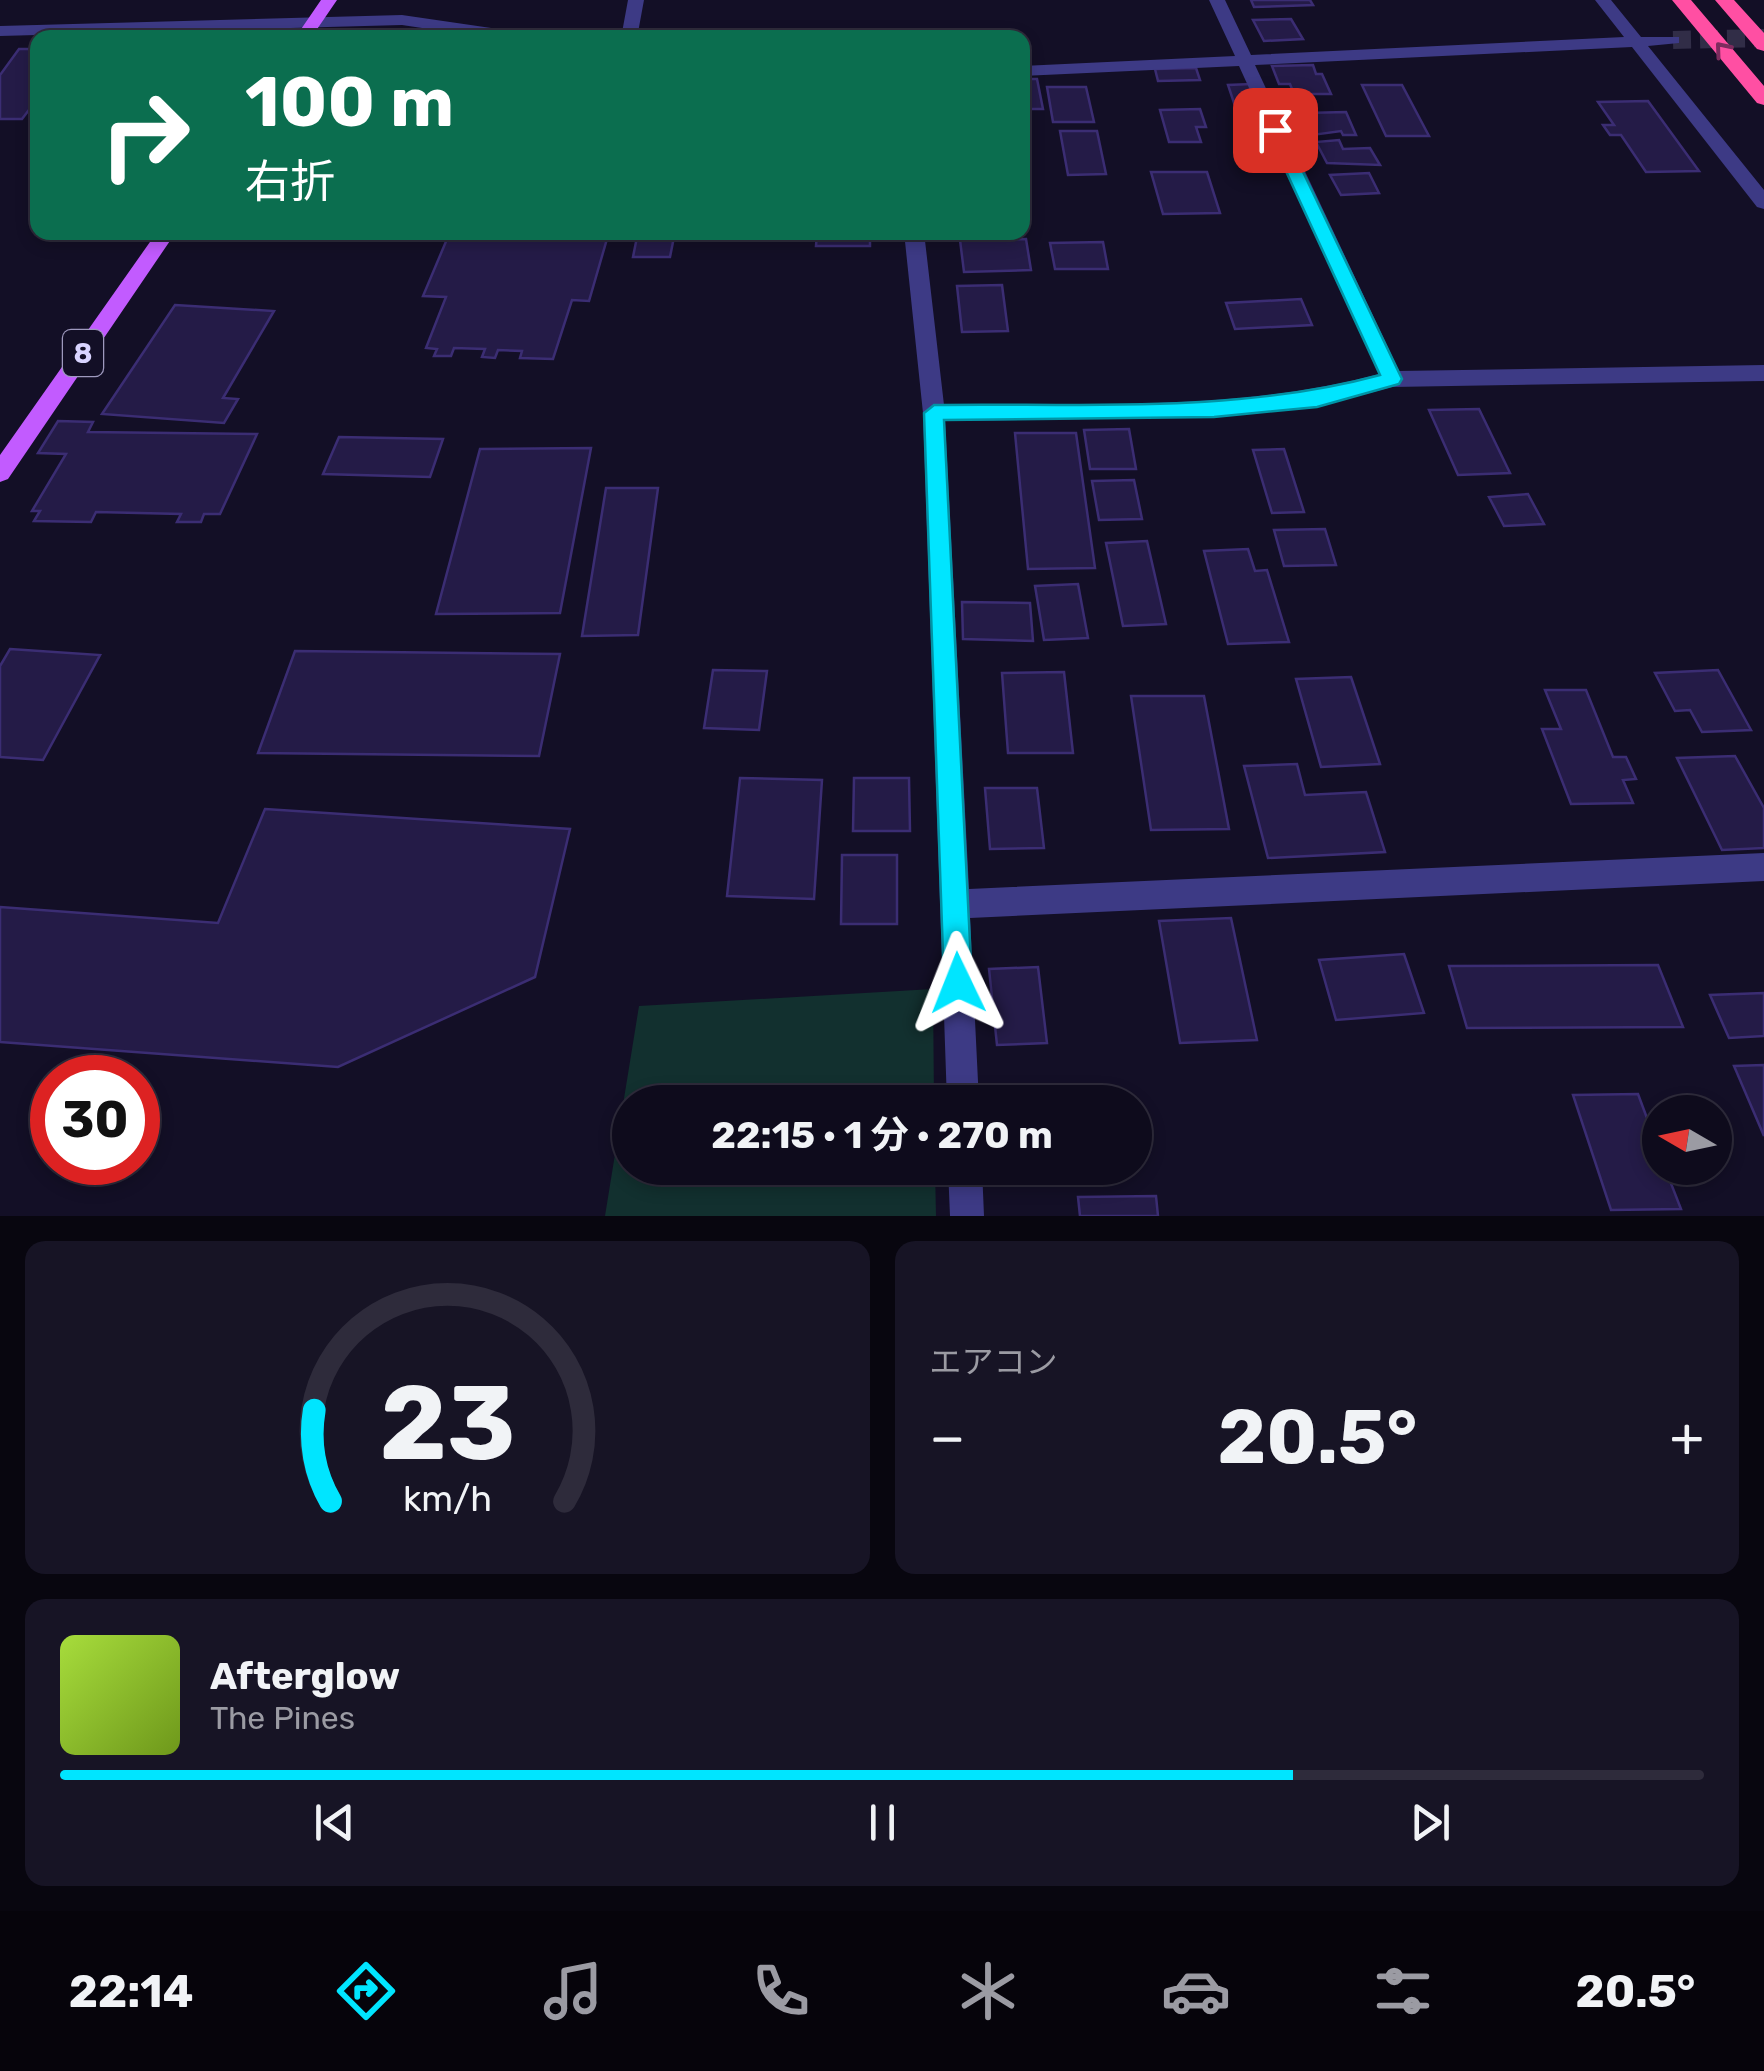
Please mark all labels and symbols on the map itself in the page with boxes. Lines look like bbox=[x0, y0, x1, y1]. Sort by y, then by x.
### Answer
one-way arrow bbox=[1716, 43, 1734, 61]
pin bbox=[1233, 88, 1318, 173]
road number: 8 bbox=[63, 330, 103, 376]
position arrow bbox=[906, 931, 1010, 1035]
speed limit sign: 30 bbox=[30, 1055, 160, 1185]
north arrow bbox=[1642, 1095, 1732, 1185]

